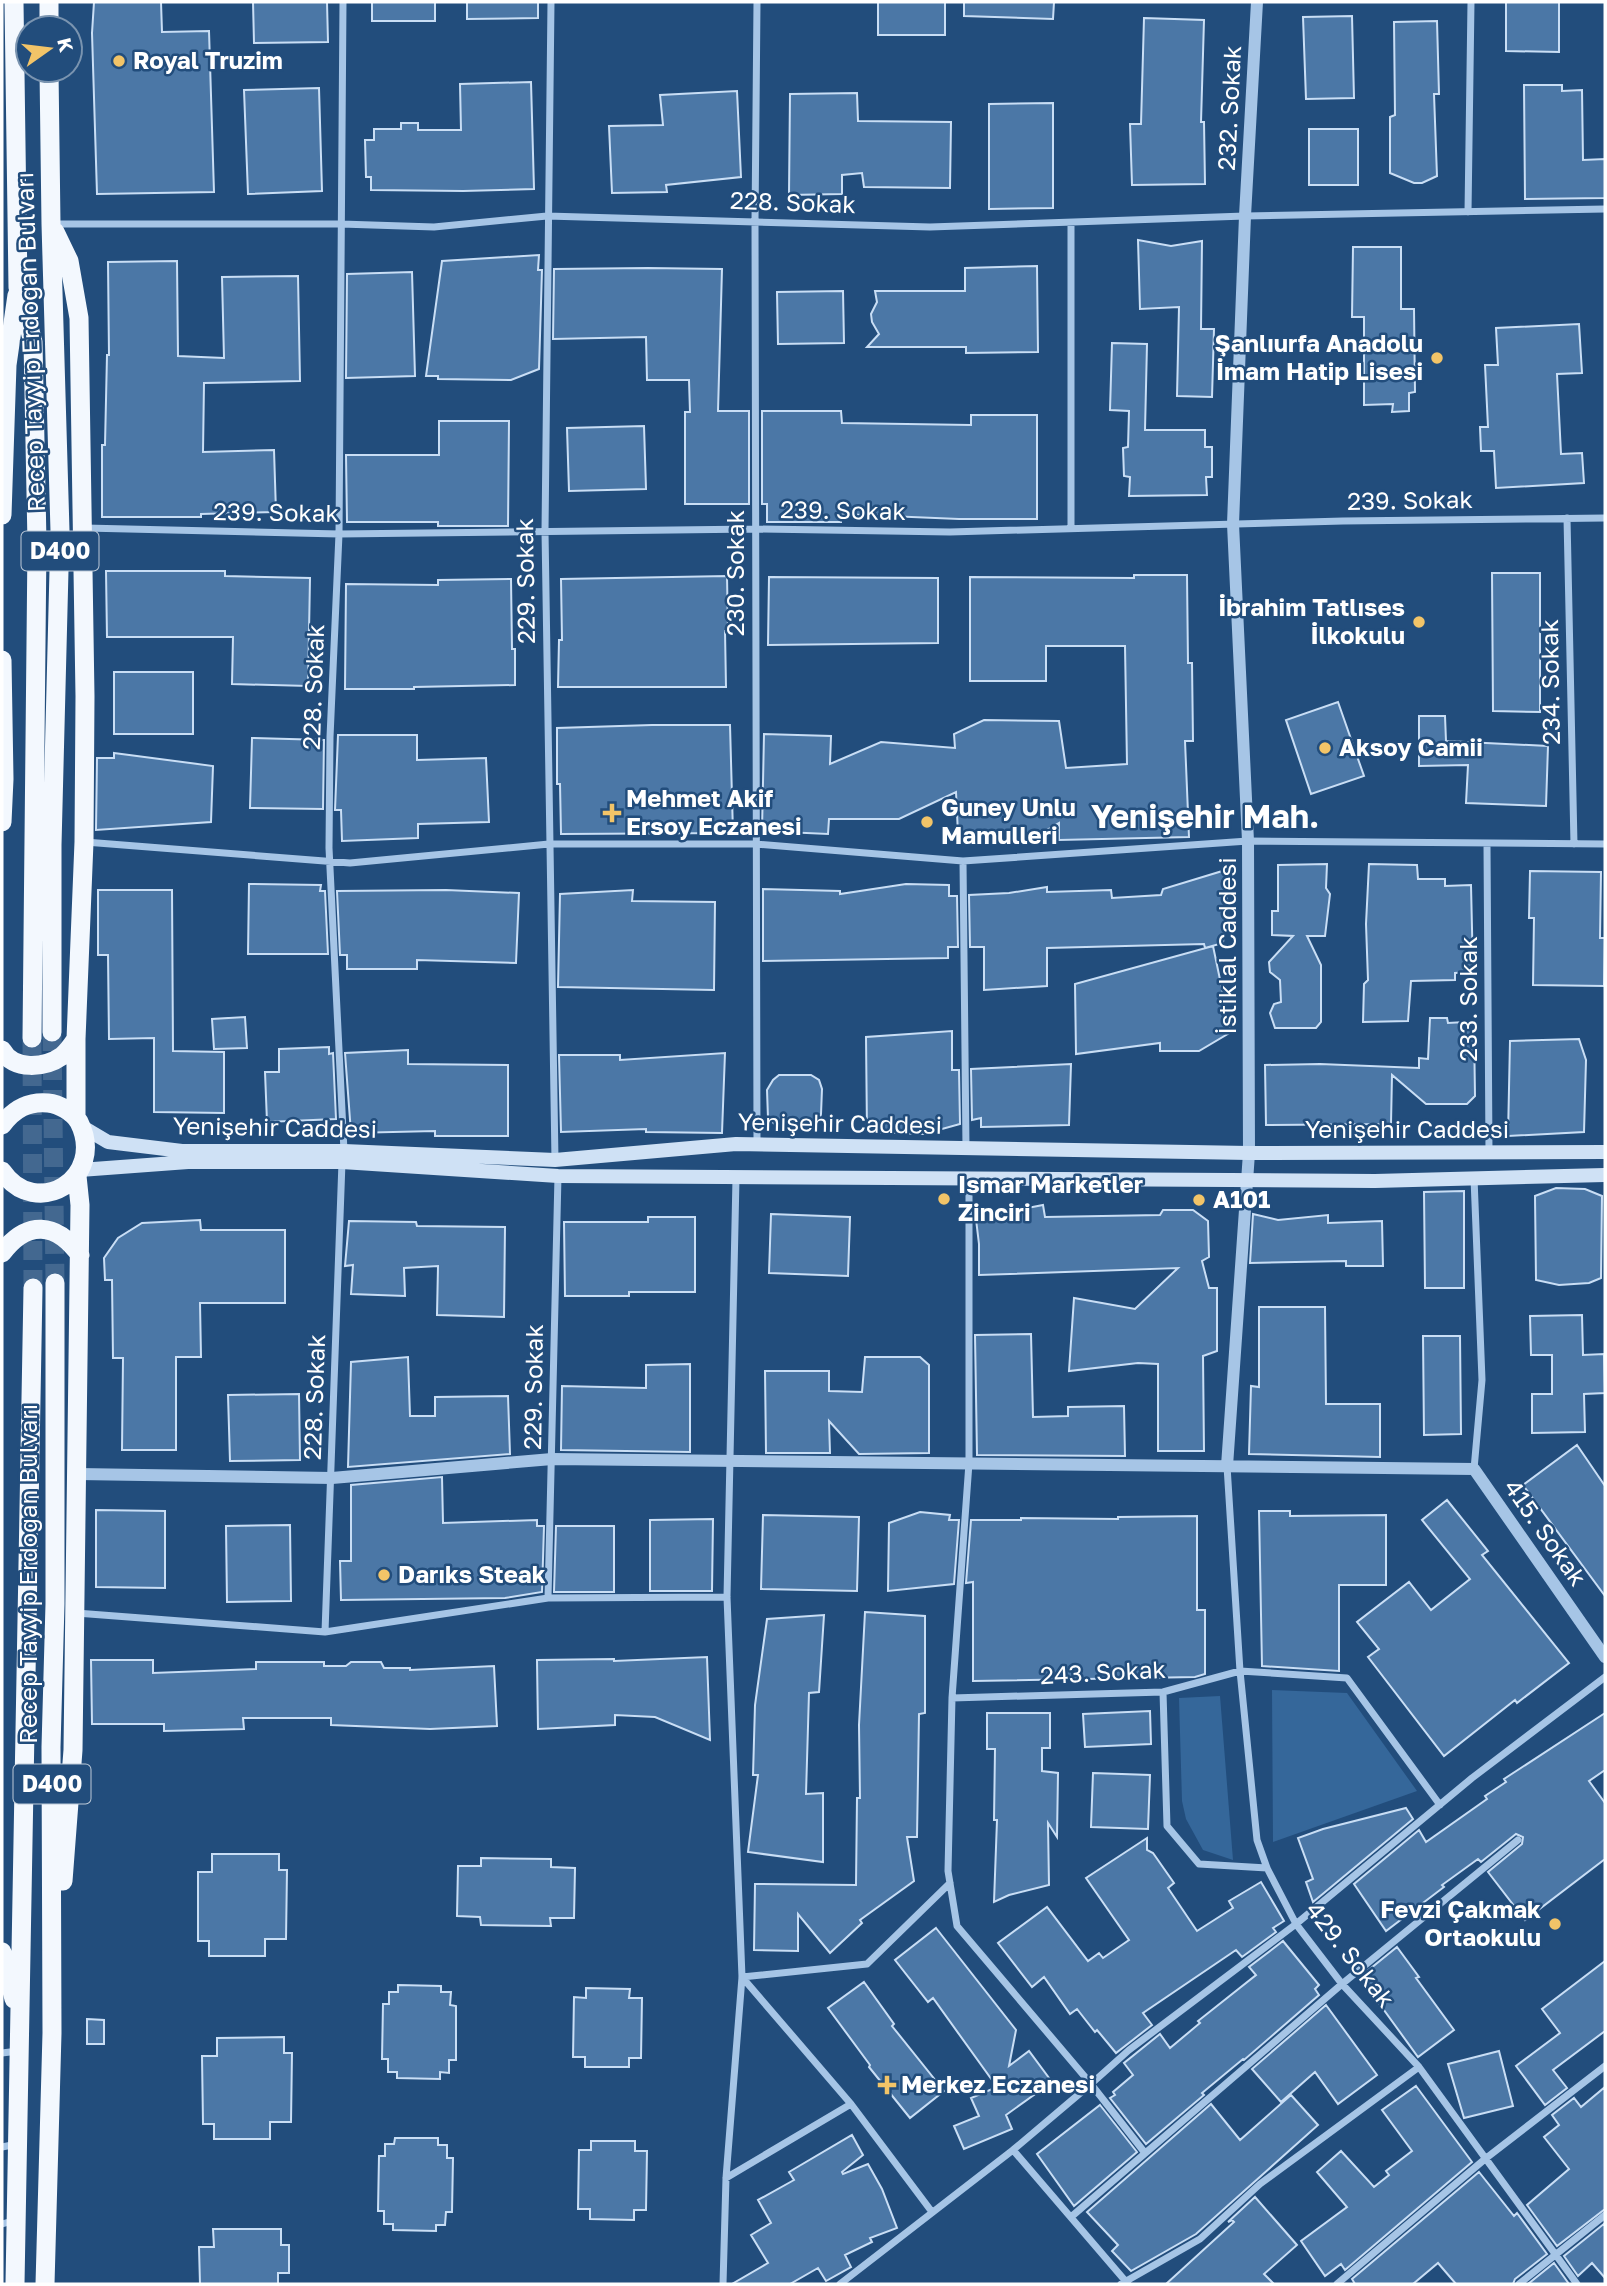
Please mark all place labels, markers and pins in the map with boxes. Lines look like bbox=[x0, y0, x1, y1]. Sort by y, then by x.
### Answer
place label: Royal Truzim bbox=[133, 45, 283, 74]
marker: Royal Truzim bbox=[111, 53, 127, 69]
place label: Şanlıurfa Anadolu İmam Hatip Lisesi bbox=[1215, 328, 1423, 385]
marker: Şanlıurfa Anadolu İmam Hatip Lisesi bbox=[1429, 350, 1445, 366]
place label: İbrahim Tatlıses İlkokulu bbox=[1218, 592, 1405, 649]
marker: İbrahim Tatlıses İlkokulu bbox=[1411, 614, 1427, 630]
place label: Aksoy Camii bbox=[1339, 732, 1483, 761]
marker: Aksoy Camii bbox=[1317, 740, 1333, 756]
place label: Mehmet Akif Ersoy Eczanesi bbox=[626, 783, 802, 840]
place label: Guney Unlu Mamulleri bbox=[941, 792, 1076, 849]
marker: Mehmet Akif Ersoy Eczanesi bbox=[604, 805, 620, 821]
marker: Guney Unlu Mamulleri bbox=[919, 814, 935, 830]
place label: Ismar Marketler Zinciri bbox=[958, 1169, 1143, 1226]
place label: A101 bbox=[1213, 1184, 1270, 1213]
marker: Ismar Marketler Zinciri bbox=[936, 1191, 952, 1207]
marker: A101 bbox=[1191, 1192, 1207, 1208]
place label: Darıks Steak bbox=[398, 1559, 546, 1588]
marker: Darıks Steak bbox=[376, 1567, 392, 1583]
place label: Fevzi Çakmak Ortaokulu bbox=[1380, 1894, 1541, 1951]
marker: Fevzi Çakmak Ortaokulu bbox=[1547, 1916, 1563, 1932]
place label: Merkez Eczanesi bbox=[901, 2069, 1095, 2098]
marker: Merkez Eczanesi bbox=[879, 2077, 895, 2093]

